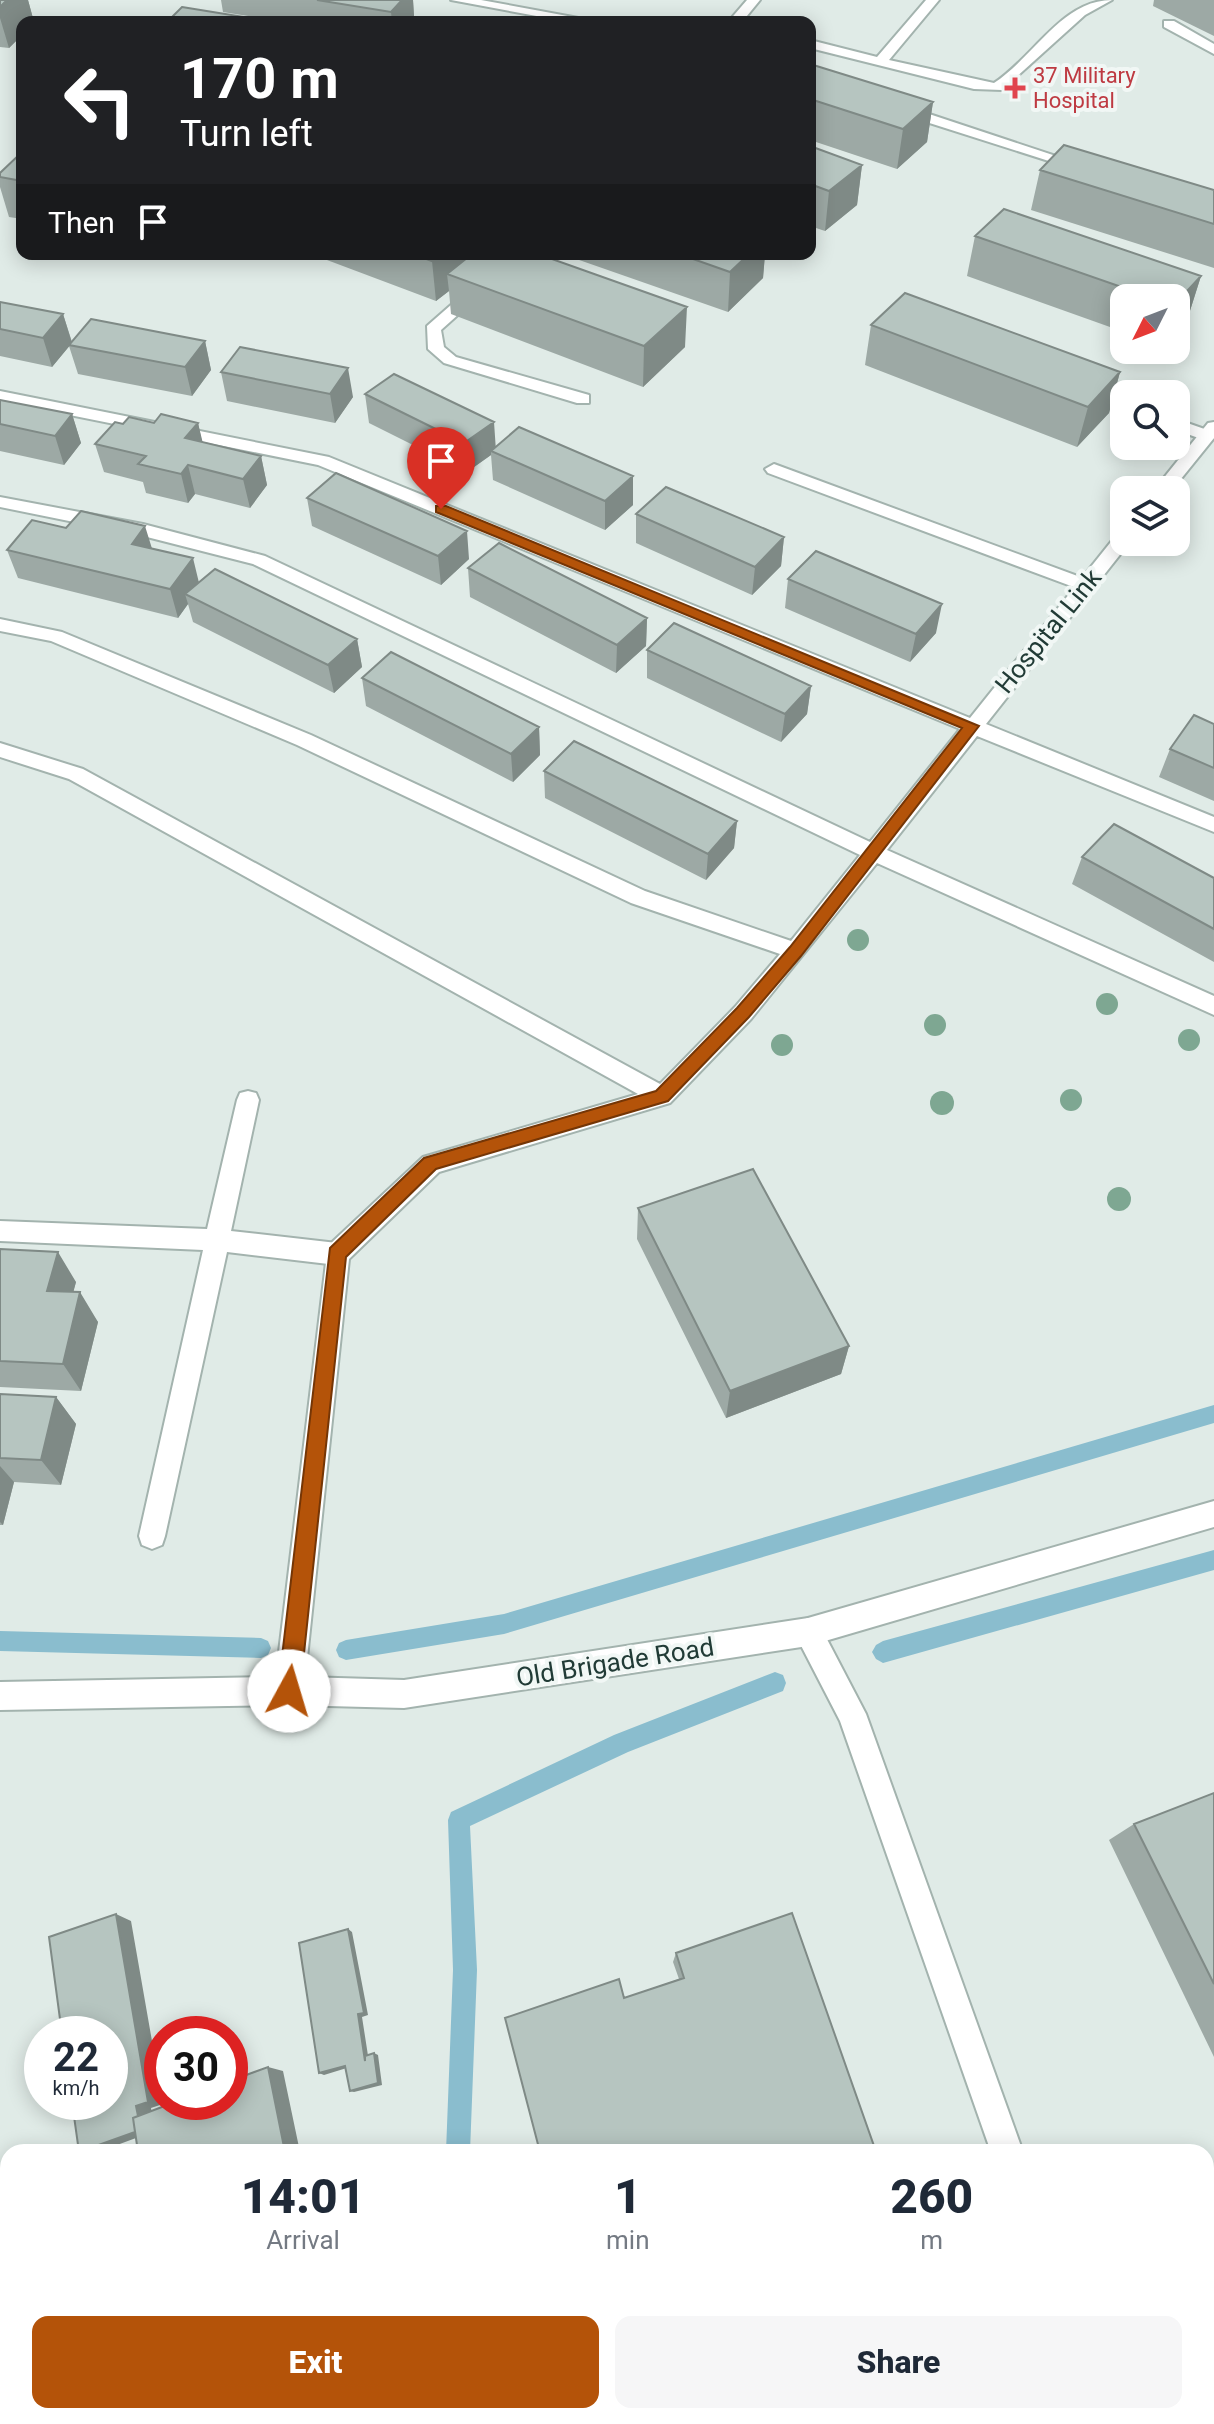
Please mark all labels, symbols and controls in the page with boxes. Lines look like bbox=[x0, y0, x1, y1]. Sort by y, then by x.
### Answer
text: 170 m bbox=[180, 46, 339, 112]
icon: left bbox=[48, 48, 152, 152]
place label: 37 Military Hospital bbox=[1033, 63, 1136, 113]
marker: 37 Military Hospital bbox=[1004, 77, 1026, 99]
text: Turn left bbox=[180, 113, 313, 155]
icon: arrive bbox=[131, 200, 175, 244]
text: Then bbox=[48, 205, 115, 240]
north arrow bbox=[1110, 284, 1190, 364]
map controls bbox=[1110, 284, 1190, 556]
button: search bbox=[1110, 380, 1190, 460]
pin bbox=[407, 427, 475, 509]
icon: arrive bbox=[419, 439, 463, 483]
button: layers bbox=[1110, 476, 1190, 556]
street label: Hospital Link bbox=[989, 562, 1108, 699]
street label: Old Brigade Road bbox=[514, 1632, 716, 1692]
position arrow bbox=[247, 1649, 331, 1733]
speed limit sign: 30 bbox=[144, 2016, 248, 2120]
text: 22 bbox=[53, 2034, 99, 2081]
text: km/h bbox=[53, 2076, 99, 2100]
text: 14:01 bbox=[241, 2168, 365, 2225]
text: 1 bbox=[614, 2168, 642, 2225]
text: 260 bbox=[890, 2168, 973, 2225]
text: Arrival bbox=[266, 2225, 340, 2255]
text: min bbox=[606, 2225, 650, 2255]
text: m bbox=[920, 2225, 943, 2255]
button: Exit bbox=[32, 2316, 599, 2408]
button: Share bbox=[615, 2316, 1182, 2408]

